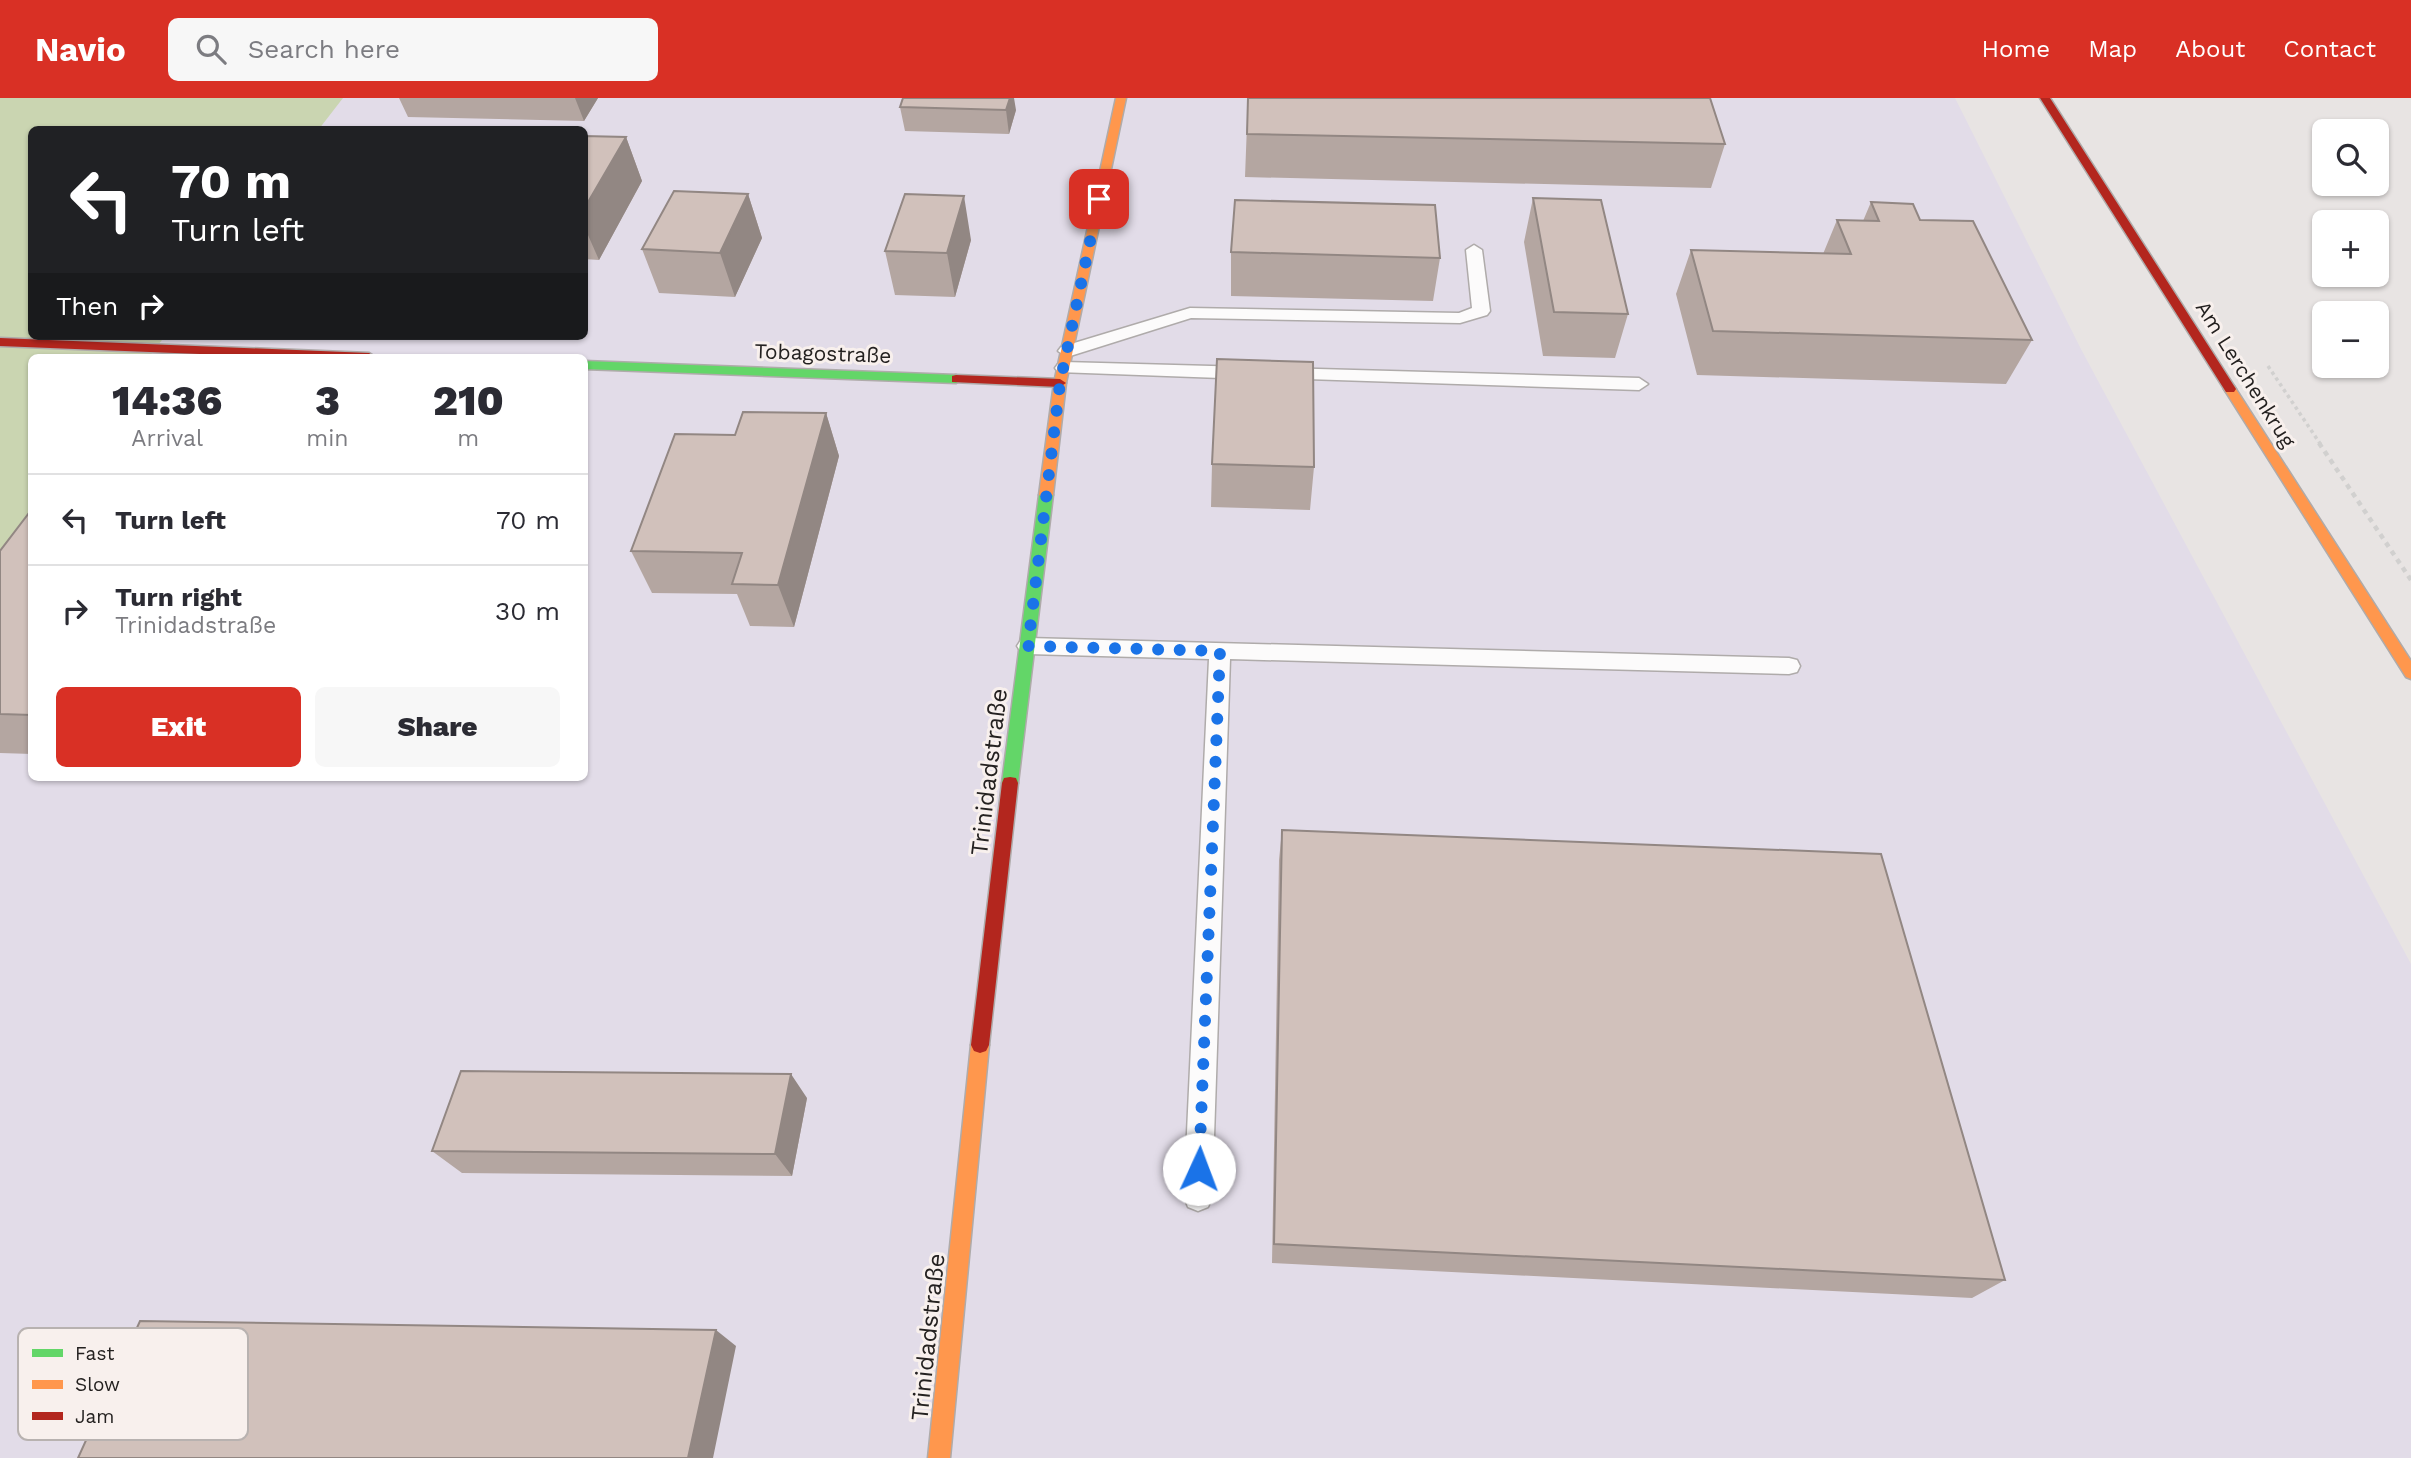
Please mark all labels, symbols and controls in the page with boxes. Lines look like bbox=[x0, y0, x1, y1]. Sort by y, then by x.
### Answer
search box bbox=[168, 18, 658, 81]
text: Navio bbox=[35, 30, 126, 69]
icon: search bbox=[192, 30, 230, 68]
text: Search here bbox=[248, 34, 400, 64]
text: Home bbox=[1982, 35, 2050, 63]
text: Map bbox=[2088, 35, 2137, 63]
text: About bbox=[2175, 35, 2245, 63]
text: Contact bbox=[2283, 35, 2376, 63]
map controls bbox=[2312, 119, 2389, 378]
button: search bbox=[2312, 119, 2389, 196]
text: 70 m bbox=[171, 152, 291, 210]
icon: left bbox=[56, 154, 147, 245]
pin bbox=[1069, 169, 1129, 229]
icon: arrive bbox=[1080, 180, 1118, 218]
button: + bbox=[2312, 210, 2389, 287]
text: Turn left bbox=[171, 211, 304, 249]
icon: right bbox=[132, 287, 170, 325]
text: Then bbox=[56, 291, 118, 321]
street label: Am Lerchenkrug bbox=[2191, 296, 2302, 453]
button: − bbox=[2312, 301, 2389, 378]
street label: Tobagostraße bbox=[754, 338, 892, 368]
text: 14:36 bbox=[112, 376, 222, 425]
text: 3 bbox=[315, 376, 340, 425]
text: 210 bbox=[433, 376, 504, 425]
text: Arrival bbox=[131, 425, 203, 452]
text: min bbox=[306, 425, 349, 452]
text: m bbox=[457, 425, 479, 452]
icon: left bbox=[56, 501, 94, 539]
text: Turn left bbox=[115, 505, 226, 535]
text: 70 m bbox=[496, 505, 560, 535]
text: Turn right bbox=[115, 582, 242, 612]
icon: right bbox=[56, 592, 94, 630]
text: 30 m bbox=[495, 596, 560, 626]
text: Trinidadstraße bbox=[115, 612, 276, 639]
button: Exit bbox=[56, 687, 301, 767]
button: Share bbox=[315, 687, 560, 767]
street label: Trinidadstraße bbox=[965, 687, 1013, 857]
position arrow bbox=[1162, 1132, 1236, 1206]
street label: Trinidadstraße bbox=[905, 1252, 951, 1422]
legend bbox=[18, 1328, 248, 1440]
text: Fast bbox=[75, 1342, 114, 1365]
text: Slow bbox=[75, 1373, 120, 1396]
text: Jam bbox=[75, 1405, 114, 1428]

